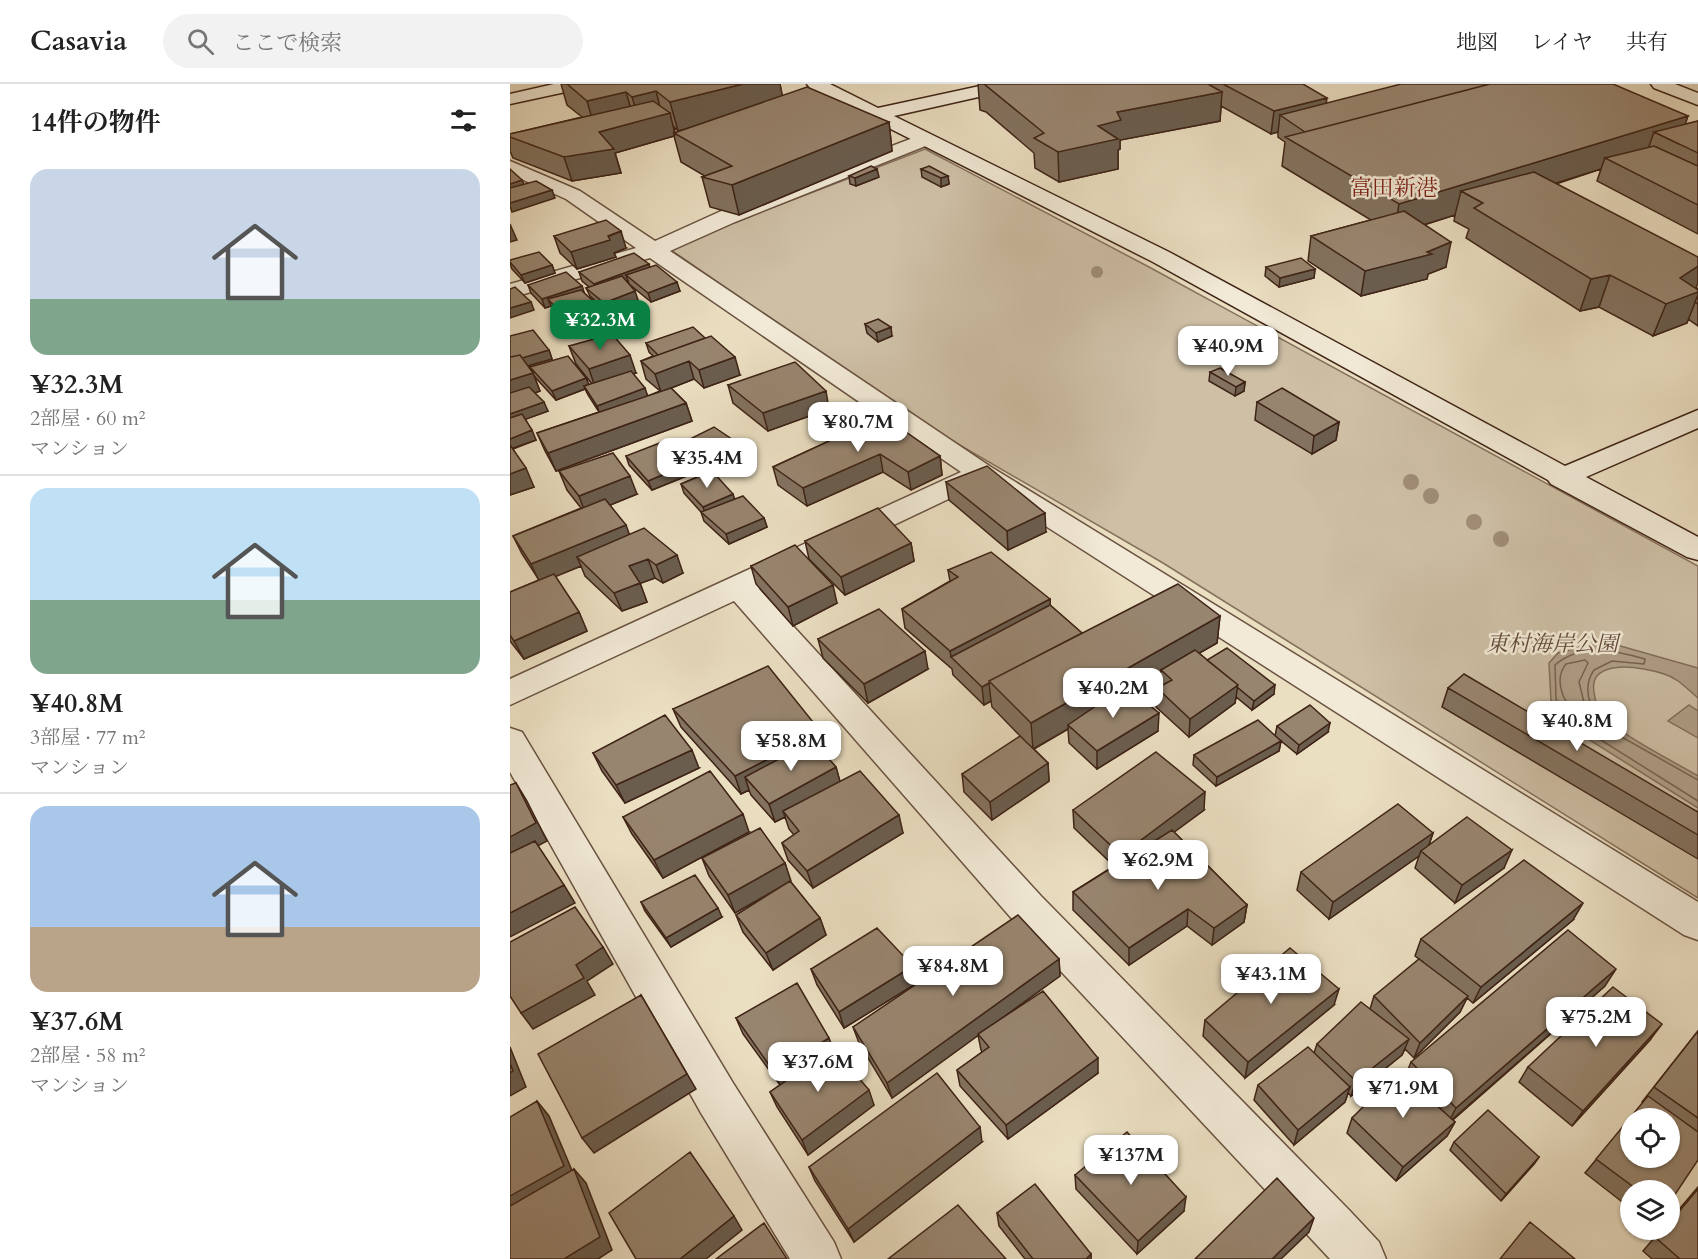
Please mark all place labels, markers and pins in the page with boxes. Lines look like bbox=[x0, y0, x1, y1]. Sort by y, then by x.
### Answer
pin: ¥32.3M bbox=[551, 300, 649, 351]
pin: ¥40.9M bbox=[1179, 326, 1277, 377]
pin: ¥80.7M bbox=[809, 402, 907, 453]
pin: ¥35.4M bbox=[658, 438, 756, 489]
pin: ¥40.2M bbox=[1064, 668, 1162, 719]
pin: ¥40.8M bbox=[1528, 701, 1626, 752]
pin: ¥58.8M bbox=[742, 721, 840, 772]
pin: ¥62.9M bbox=[1109, 840, 1207, 891]
pin: ¥84.8M bbox=[904, 946, 1002, 997]
pin: ¥43.1M bbox=[1222, 954, 1320, 1005]
pin: ¥75.2M bbox=[1547, 997, 1645, 1048]
pin: ¥37.6M bbox=[769, 1042, 867, 1093]
pin: ¥71.9M bbox=[1354, 1068, 1452, 1119]
pin: ¥137M bbox=[1089, 1135, 1173, 1186]

